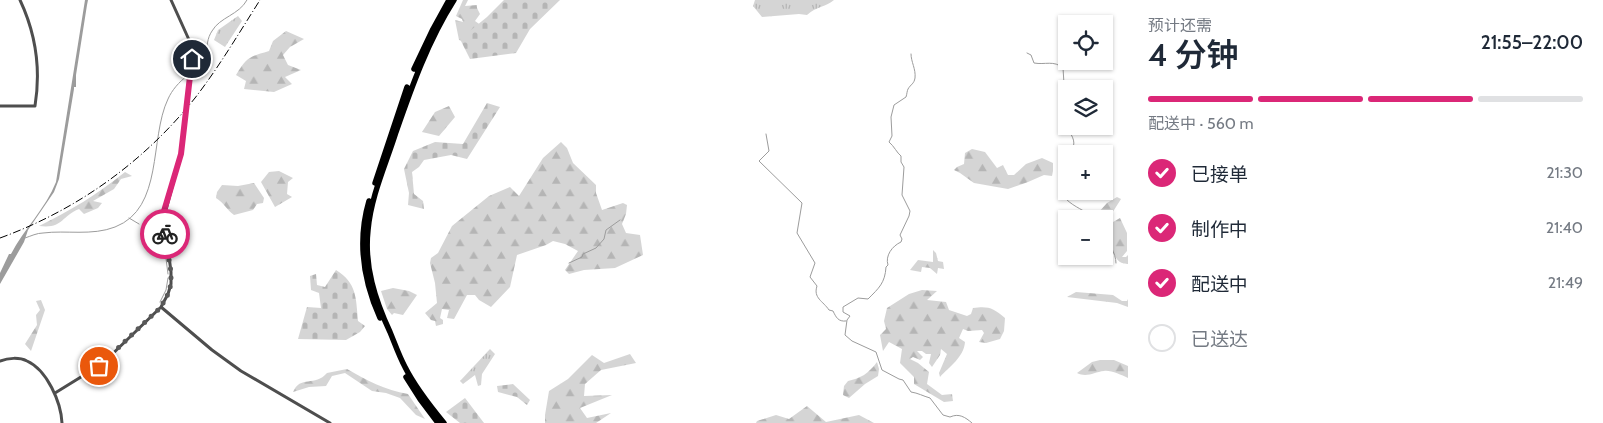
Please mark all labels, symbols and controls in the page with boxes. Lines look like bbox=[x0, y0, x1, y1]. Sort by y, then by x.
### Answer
map controls bbox=[1058, 15, 1113, 265]
button: locate bbox=[1058, 15, 1113, 70]
text: 预计还需 bbox=[1148, 16, 1212, 35]
text: 21:55–22:00 bbox=[1481, 31, 1583, 54]
text: 4 分钟 bbox=[1148, 35, 1239, 74]
pin bbox=[171, 38, 213, 80]
icon: home bbox=[178, 45, 206, 73]
button: layers bbox=[1058, 80, 1113, 135]
text: 配送中 · 560 m bbox=[1148, 114, 1254, 133]
button: + bbox=[1058, 145, 1113, 200]
icon: check bbox=[1148, 159, 1176, 187]
text: 已接单 bbox=[1191, 163, 1248, 186]
text: 21:30 bbox=[1546, 163, 1583, 182]
courier bbox=[140, 209, 190, 259]
button: − bbox=[1058, 210, 1113, 265]
icon: check bbox=[1148, 214, 1176, 242]
text: 制作中 bbox=[1191, 218, 1248, 241]
text: 21:40 bbox=[1546, 218, 1583, 237]
icon: bike bbox=[151, 220, 179, 248]
icon: check bbox=[1148, 269, 1176, 297]
text: 配送中 bbox=[1191, 273, 1248, 296]
text: 21:49 bbox=[1548, 273, 1583, 292]
text: 已送达 bbox=[1191, 328, 1248, 351]
pin bbox=[78, 345, 120, 387]
icon: bag bbox=[85, 352, 113, 380]

